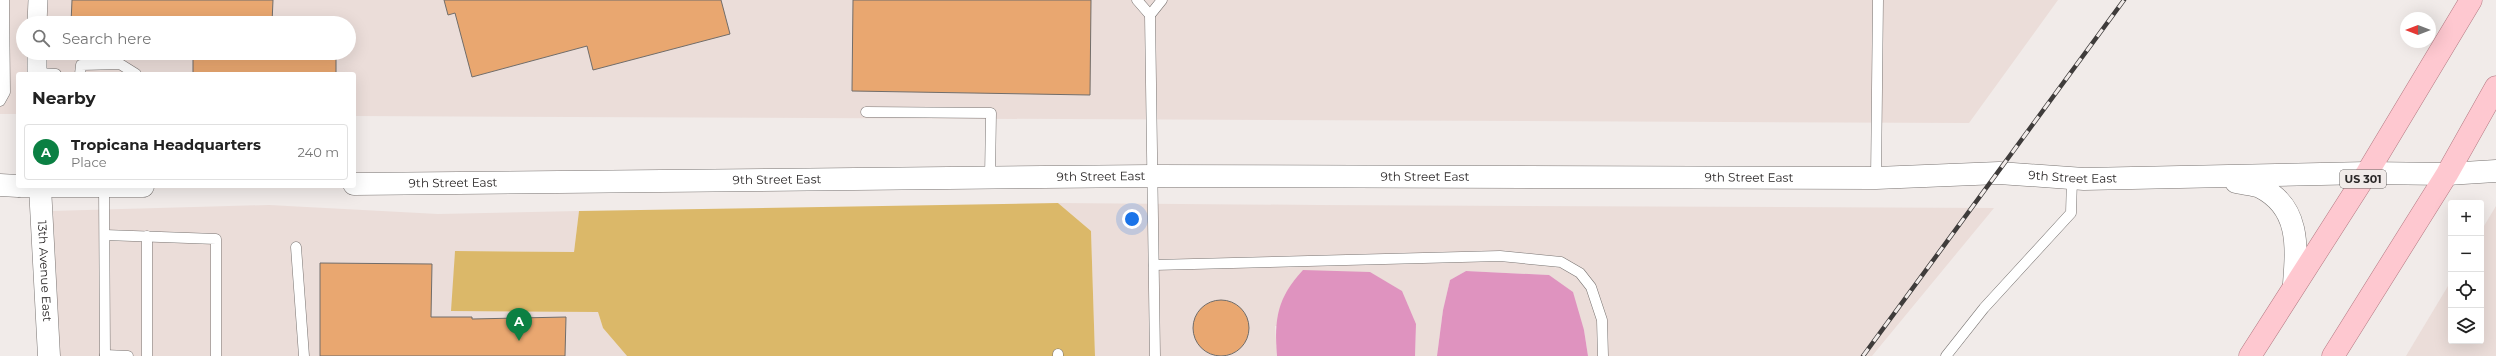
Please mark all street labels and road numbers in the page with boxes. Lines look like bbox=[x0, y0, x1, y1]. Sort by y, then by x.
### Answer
street label: 9th Street East bbox=[2028, 167, 2117, 186]
street label: 9th Street East bbox=[1056, 168, 1146, 184]
street label: 9th Street East bbox=[1381, 169, 1470, 184]
street label: 9th Street East bbox=[1705, 170, 1794, 185]
road number: US 301 bbox=[2340, 170, 2386, 188]
street label: 9th Street East bbox=[732, 171, 822, 187]
street label: 9th Street East bbox=[409, 175, 498, 190]
street label: 13th Avenue East bbox=[35, 220, 55, 322]

